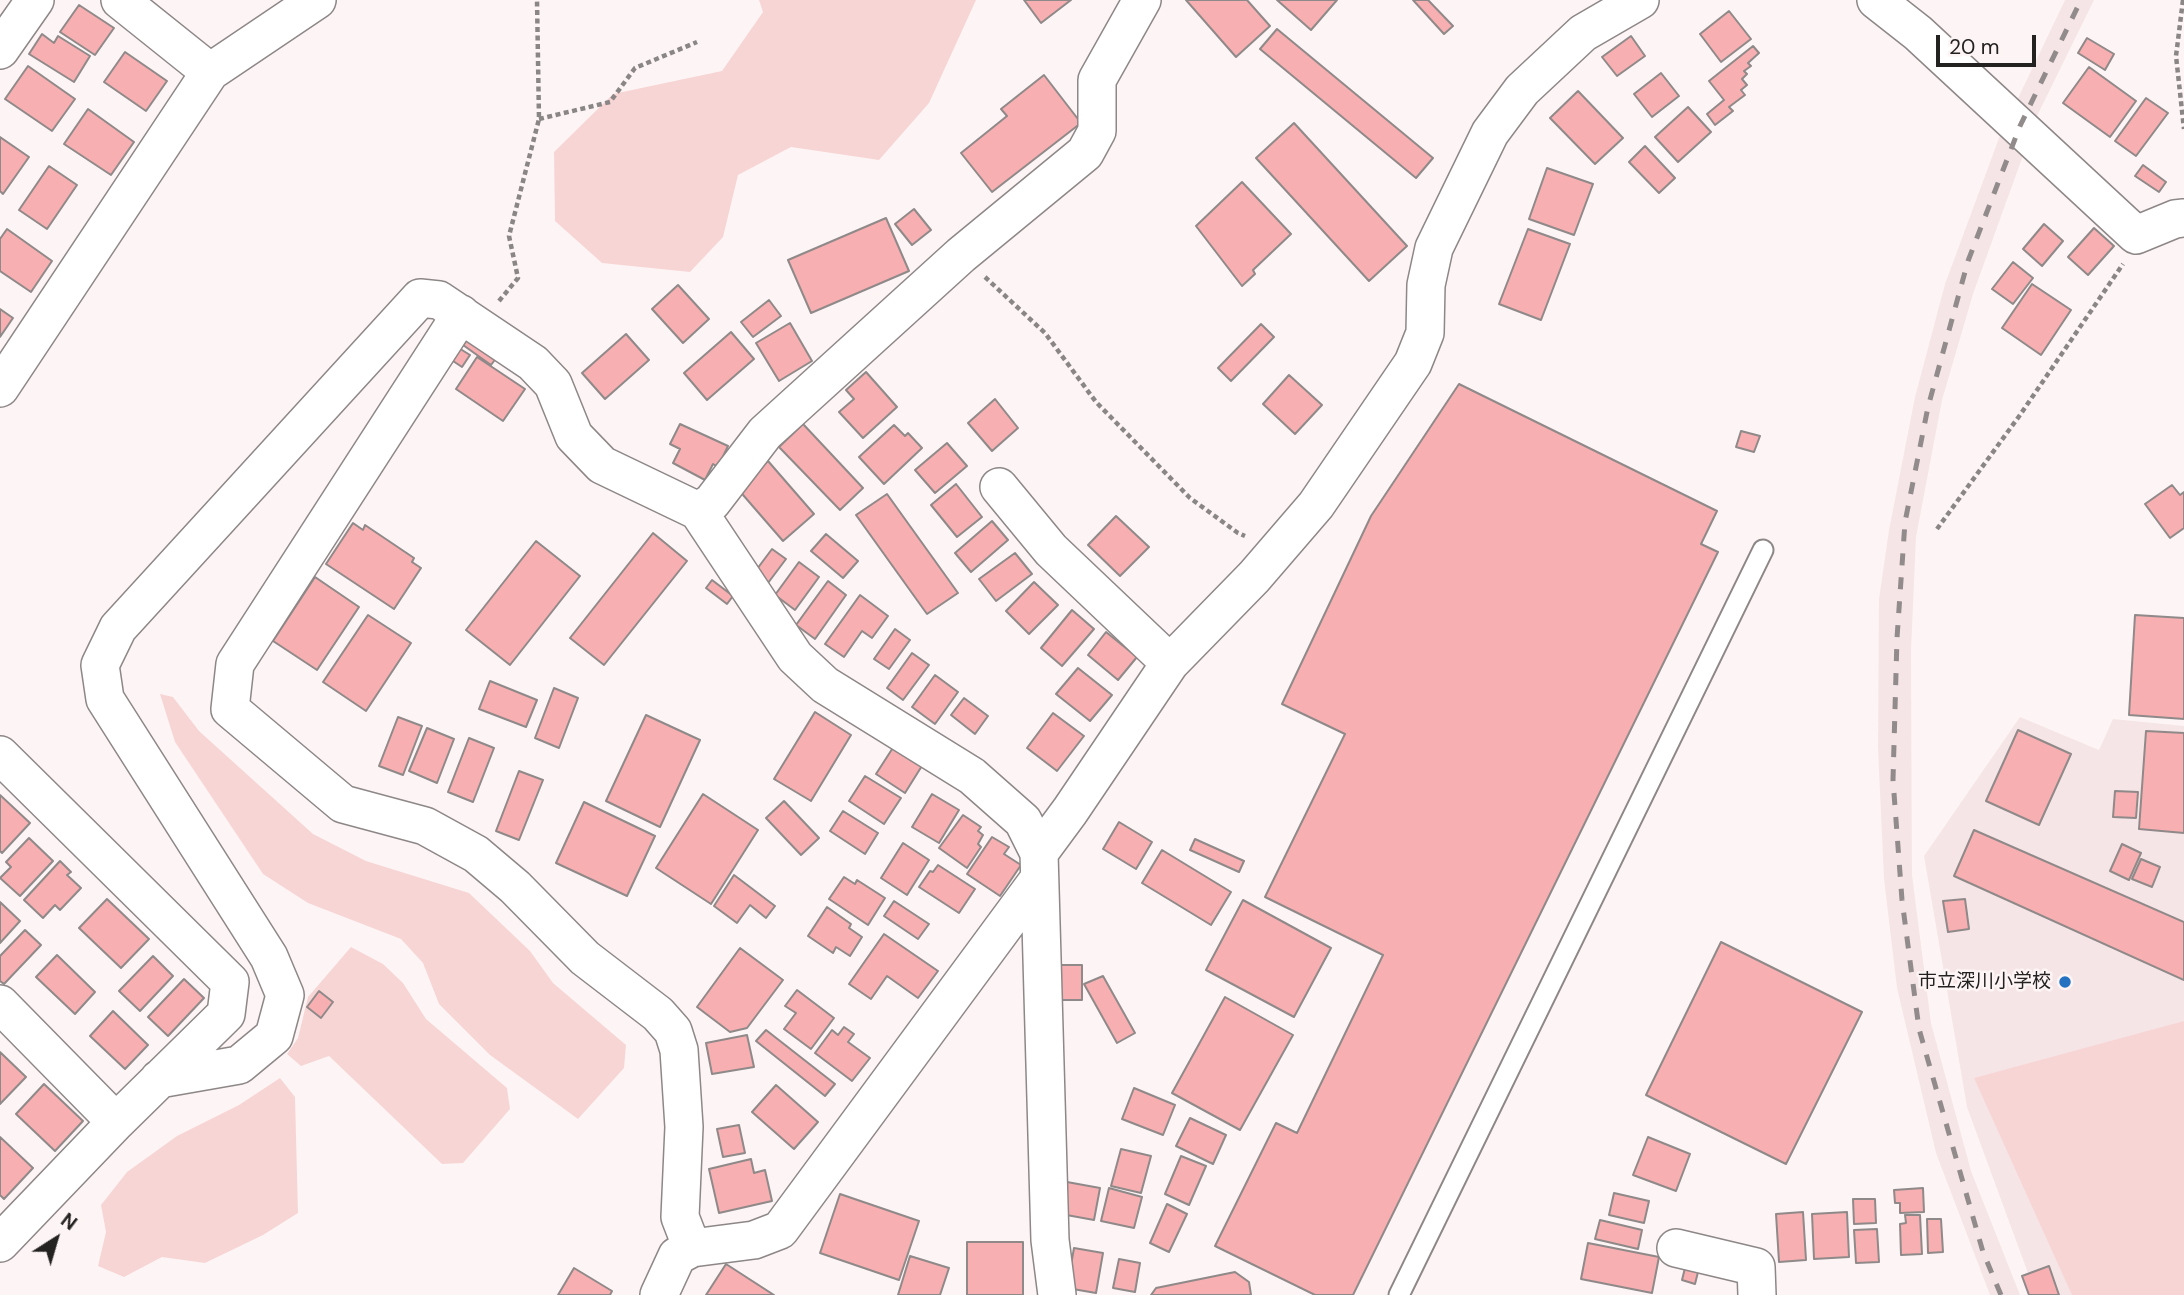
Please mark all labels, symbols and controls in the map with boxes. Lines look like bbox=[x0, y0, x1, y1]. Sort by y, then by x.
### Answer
scale bar bbox=[1939, 21, 2039, 65]
text: 20 m bbox=[1949, 33, 2000, 61]
place label: 市立深川小学校 bbox=[1918, 971, 2051, 993]
marker: 市立深川小学校 bbox=[2057, 974, 2073, 990]
north arrow bbox=[21, 1204, 91, 1274]
text: N bbox=[56, 1208, 82, 1236]

